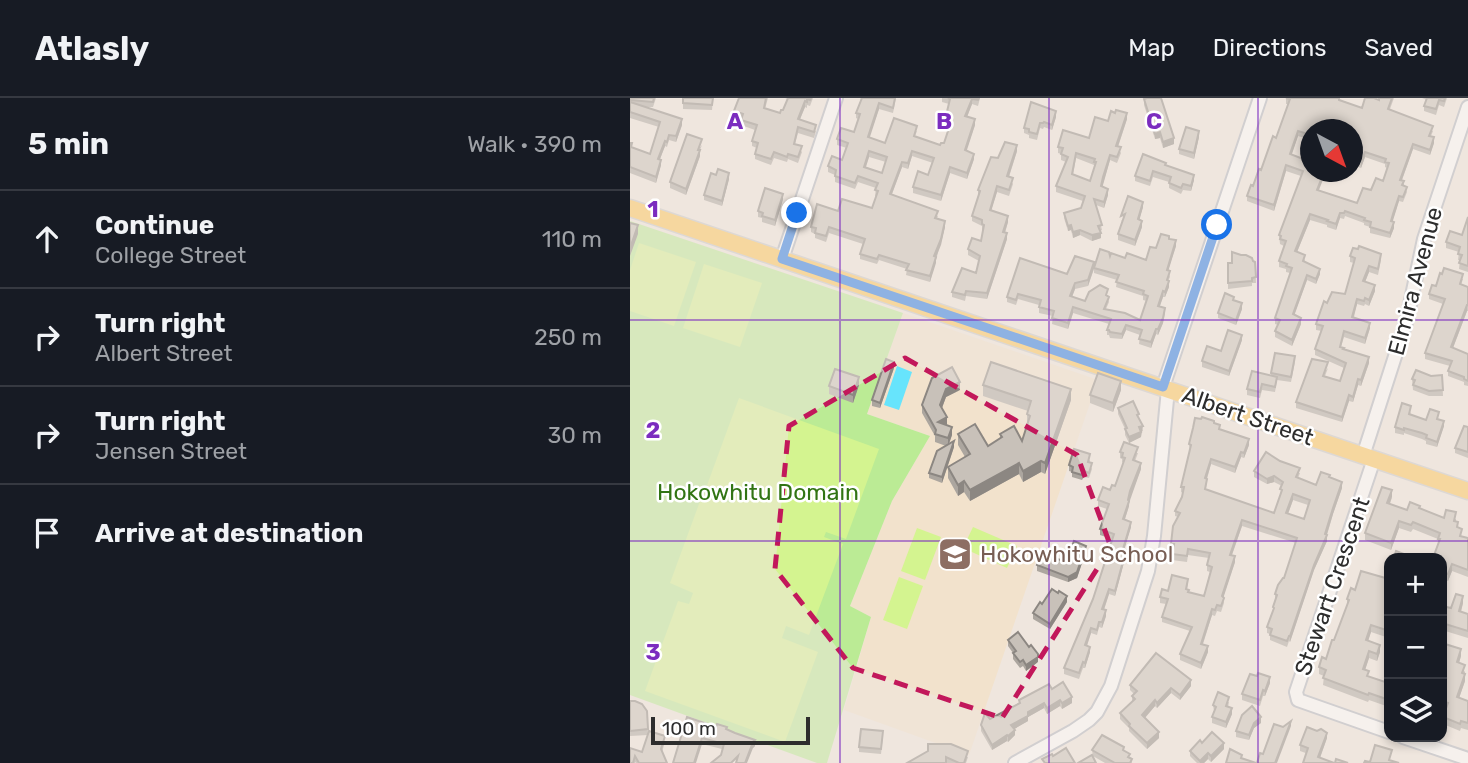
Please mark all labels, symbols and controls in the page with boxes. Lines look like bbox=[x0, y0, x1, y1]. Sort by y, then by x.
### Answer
text: Atlasly bbox=[35, 29, 149, 68]
text: Map bbox=[1128, 34, 1175, 62]
text: Directions bbox=[1213, 34, 1326, 62]
text: Saved bbox=[1364, 34, 1433, 62]
text: A bbox=[727, 107, 744, 135]
text: B bbox=[936, 107, 952, 135]
text: C bbox=[1146, 107, 1162, 135]
north arrow bbox=[1300, 119, 1363, 182]
text: 5 min bbox=[28, 126, 109, 162]
text: Walk · 390 m bbox=[467, 130, 602, 158]
text: 1 bbox=[647, 195, 659, 223]
route end bbox=[781, 197, 812, 228]
street label: Elmira Avenue bbox=[1382, 204, 1448, 358]
route start bbox=[1201, 209, 1232, 240]
text: Continue bbox=[95, 210, 214, 241]
icon: ahead bbox=[28, 220, 66, 258]
text: 110 m bbox=[542, 225, 602, 253]
text: College Street bbox=[95, 241, 246, 269]
text: Turn right bbox=[95, 308, 225, 339]
icon: right bbox=[28, 318, 66, 356]
text: 250 m bbox=[534, 323, 602, 351]
text: Albert Street bbox=[95, 339, 232, 367]
street label: Albert Street bbox=[1178, 380, 1318, 452]
text: Turn right bbox=[95, 406, 225, 437]
icon: right bbox=[28, 416, 66, 454]
text: 2 bbox=[646, 416, 660, 444]
text: 30 m bbox=[547, 421, 602, 449]
text: Jensen Street bbox=[95, 437, 247, 465]
park label: Hokowhitu Domain bbox=[657, 478, 859, 506]
street label: Stewart Crescent bbox=[1288, 493, 1376, 679]
icon: arrive bbox=[28, 514, 66, 552]
text: Arrive at destination bbox=[95, 518, 363, 549]
school or university icon: Hokowhitu School bbox=[936, 535, 974, 573]
place label: Hokowhitu School bbox=[980, 540, 1173, 568]
map controls bbox=[1384, 553, 1447, 742]
button: + bbox=[1384, 553, 1447, 616]
button: − bbox=[1384, 616, 1447, 679]
text: 3 bbox=[645, 638, 661, 666]
button: layers bbox=[1384, 679, 1447, 742]
scale bar bbox=[651, 714, 810, 746]
text: 100 m bbox=[662, 717, 716, 740]

